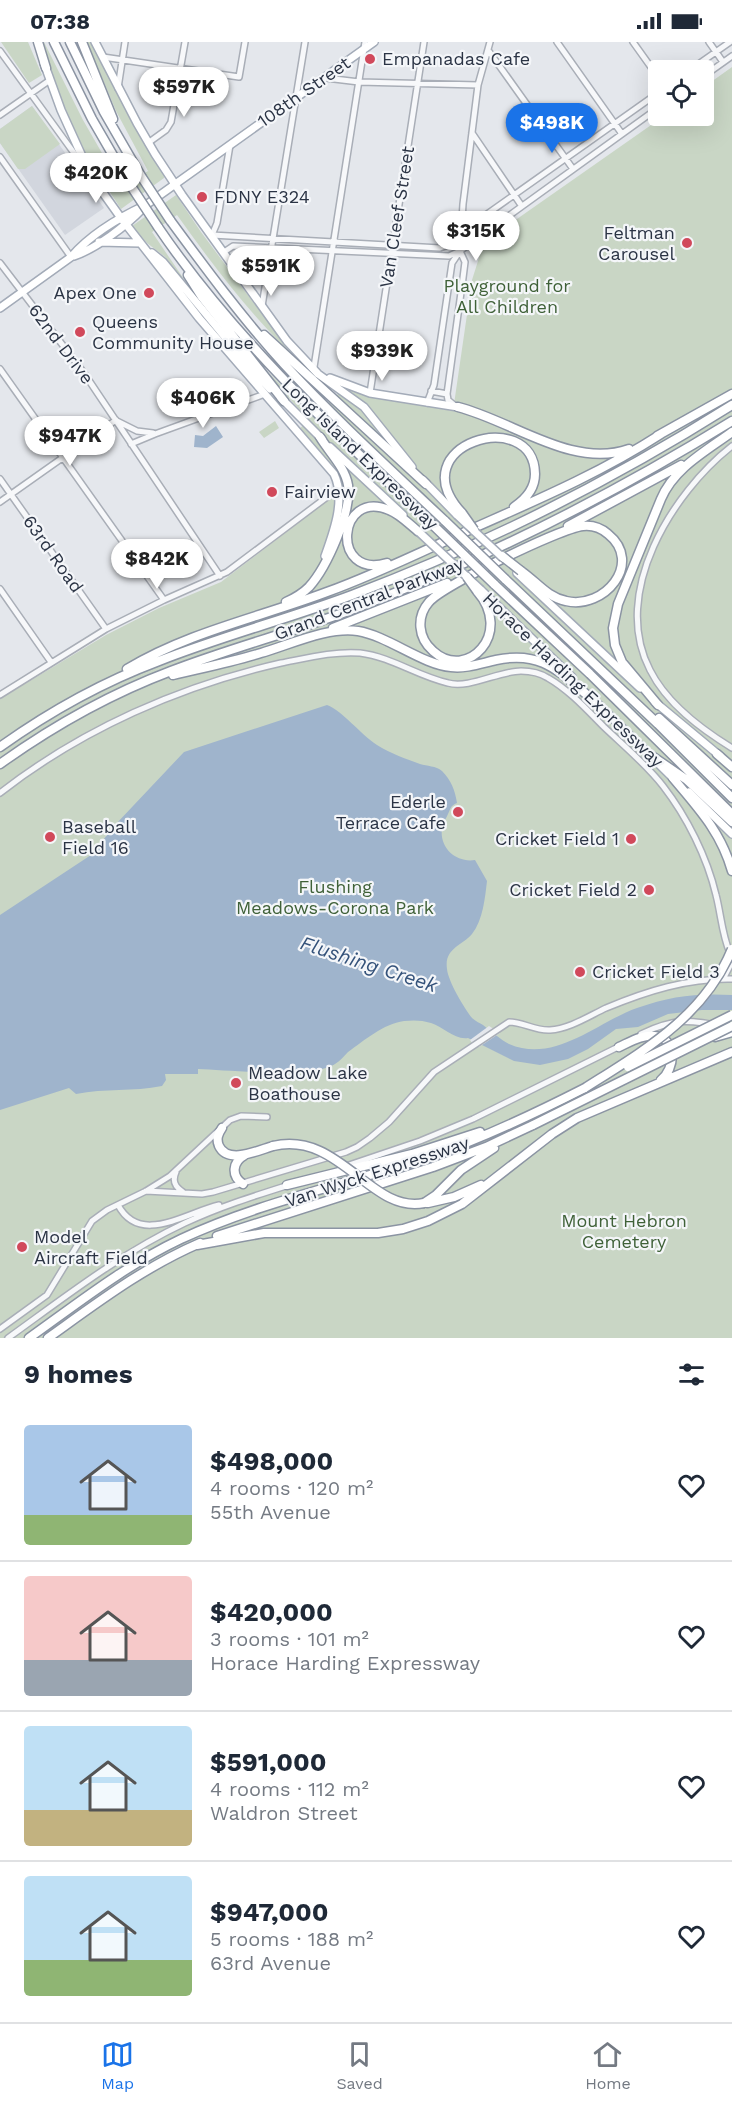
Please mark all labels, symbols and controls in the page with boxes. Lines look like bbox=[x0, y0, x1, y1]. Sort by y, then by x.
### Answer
text: 07:38 bbox=[30, 9, 90, 34]
place label: Empanadas Cafe bbox=[382, 48, 530, 69]
street label: 108th Street bbox=[253, 52, 354, 131]
marker: Empanadas Cafe bbox=[363, 52, 377, 66]
map controls bbox=[648, 60, 714, 126]
button: locate bbox=[648, 60, 714, 126]
pin: $597K bbox=[142, 67, 226, 118]
text: $597K bbox=[153, 74, 215, 98]
pin: $498K bbox=[510, 103, 594, 154]
text: $498K bbox=[520, 110, 584, 134]
street label: Van Cleef Street bbox=[375, 144, 418, 289]
pin: $420K bbox=[54, 153, 138, 204]
text: $420K bbox=[64, 160, 128, 184]
place label: FDNY E324 bbox=[214, 186, 310, 207]
marker: FDNY E324 bbox=[195, 190, 209, 204]
pin: $315K bbox=[434, 211, 518, 262]
text: $315K bbox=[447, 218, 505, 242]
place label: Feltman Carousel bbox=[598, 222, 675, 264]
marker: Feltman Carousel bbox=[680, 236, 694, 250]
pin: $591K bbox=[229, 246, 313, 297]
text: $591K bbox=[241, 253, 301, 277]
park label: Playground for All Children bbox=[443, 275, 571, 317]
place label: Apex One bbox=[54, 282, 137, 303]
marker: Apex One bbox=[142, 286, 156, 300]
street label: 62nd Drive bbox=[24, 300, 98, 388]
place label: Queens Community House bbox=[92, 311, 254, 353]
marker: Queens Community House bbox=[73, 325, 87, 339]
pin: $939K bbox=[340, 331, 424, 382]
text: $939K bbox=[350, 338, 414, 362]
street label: Long Island Expressway bbox=[278, 373, 443, 534]
pin: $406K bbox=[161, 378, 245, 429]
text: $406K bbox=[171, 385, 235, 409]
pin: $947K bbox=[28, 416, 112, 467]
text: $947K bbox=[38, 423, 102, 447]
place label: Fairview bbox=[284, 481, 356, 502]
marker: Fairview bbox=[265, 485, 279, 499]
street label: 63rd Road bbox=[19, 511, 88, 597]
pin: $842K bbox=[115, 539, 199, 590]
text: $842K bbox=[125, 546, 189, 570]
street label: Grand Central Parkway bbox=[271, 552, 467, 644]
street label: Horace Harding Expressway bbox=[479, 588, 669, 772]
place label: Ederle Terrace Cafe bbox=[336, 791, 446, 833]
marker: Ederle Terrace Cafe bbox=[451, 805, 465, 819]
place label: Baseball Field 16 bbox=[62, 816, 137, 858]
place label: Cricket Field 1 bbox=[495, 828, 619, 849]
marker: Baseball Field 16 bbox=[43, 830, 57, 844]
marker: Cricket Field 1 bbox=[624, 832, 638, 846]
park label: Flushing Meadows-Corona Park bbox=[236, 876, 434, 918]
place label: Cricket Field 2 bbox=[509, 879, 637, 900]
marker: Cricket Field 2 bbox=[642, 883, 656, 897]
water label: Flushing Creek bbox=[297, 931, 442, 998]
place label: Cricket Field 3 bbox=[592, 961, 720, 982]
marker: Cricket Field 3 bbox=[573, 965, 587, 979]
place label: Meadow Lake Boathouse bbox=[248, 1062, 368, 1104]
marker: Meadow Lake Boathouse bbox=[229, 1076, 243, 1090]
street label: Van Wyck Expressway bbox=[282, 1132, 472, 1211]
park label: Mount Hebron Cemetery bbox=[561, 1210, 687, 1252]
place label: Model Aircraft Field bbox=[34, 1226, 148, 1268]
marker: Model Aircraft Field bbox=[15, 1240, 29, 1254]
icon: filters bbox=[675, 1358, 708, 1391]
text: 9 homes bbox=[24, 1359, 133, 1389]
text: $498,000 bbox=[210, 1446, 333, 1476]
icon: home bbox=[72, 1449, 144, 1521]
icon: heart bbox=[675, 1469, 708, 1502]
text: 4 rooms · 120 m² bbox=[210, 1476, 373, 1500]
text: 55th Avenue bbox=[210, 1500, 331, 1524]
text: $420,000 bbox=[210, 1597, 333, 1627]
icon: home bbox=[72, 1600, 144, 1672]
icon: heart bbox=[675, 1620, 708, 1653]
text: 3 rooms · 101 m² bbox=[210, 1627, 369, 1651]
text: Horace Harding Expressway bbox=[210, 1651, 480, 1675]
text: $591,000 bbox=[210, 1747, 327, 1777]
icon: home bbox=[72, 1750, 144, 1822]
icon: heart bbox=[675, 1770, 708, 1803]
text: 4 rooms · 112 m² bbox=[210, 1777, 369, 1801]
text: Waldron Street bbox=[210, 1801, 358, 1825]
text: $947,000 bbox=[210, 1897, 328, 1927]
icon: home bbox=[72, 1900, 144, 1972]
icon: heart bbox=[675, 1920, 708, 1953]
text: 5 rooms · 188 m² bbox=[210, 1927, 373, 1951]
text: 63rd Avenue bbox=[210, 1951, 331, 1975]
tab: Map bbox=[101, 2038, 134, 2093]
tab: Saved bbox=[336, 2038, 383, 2093]
tab: Home bbox=[585, 2038, 631, 2093]

